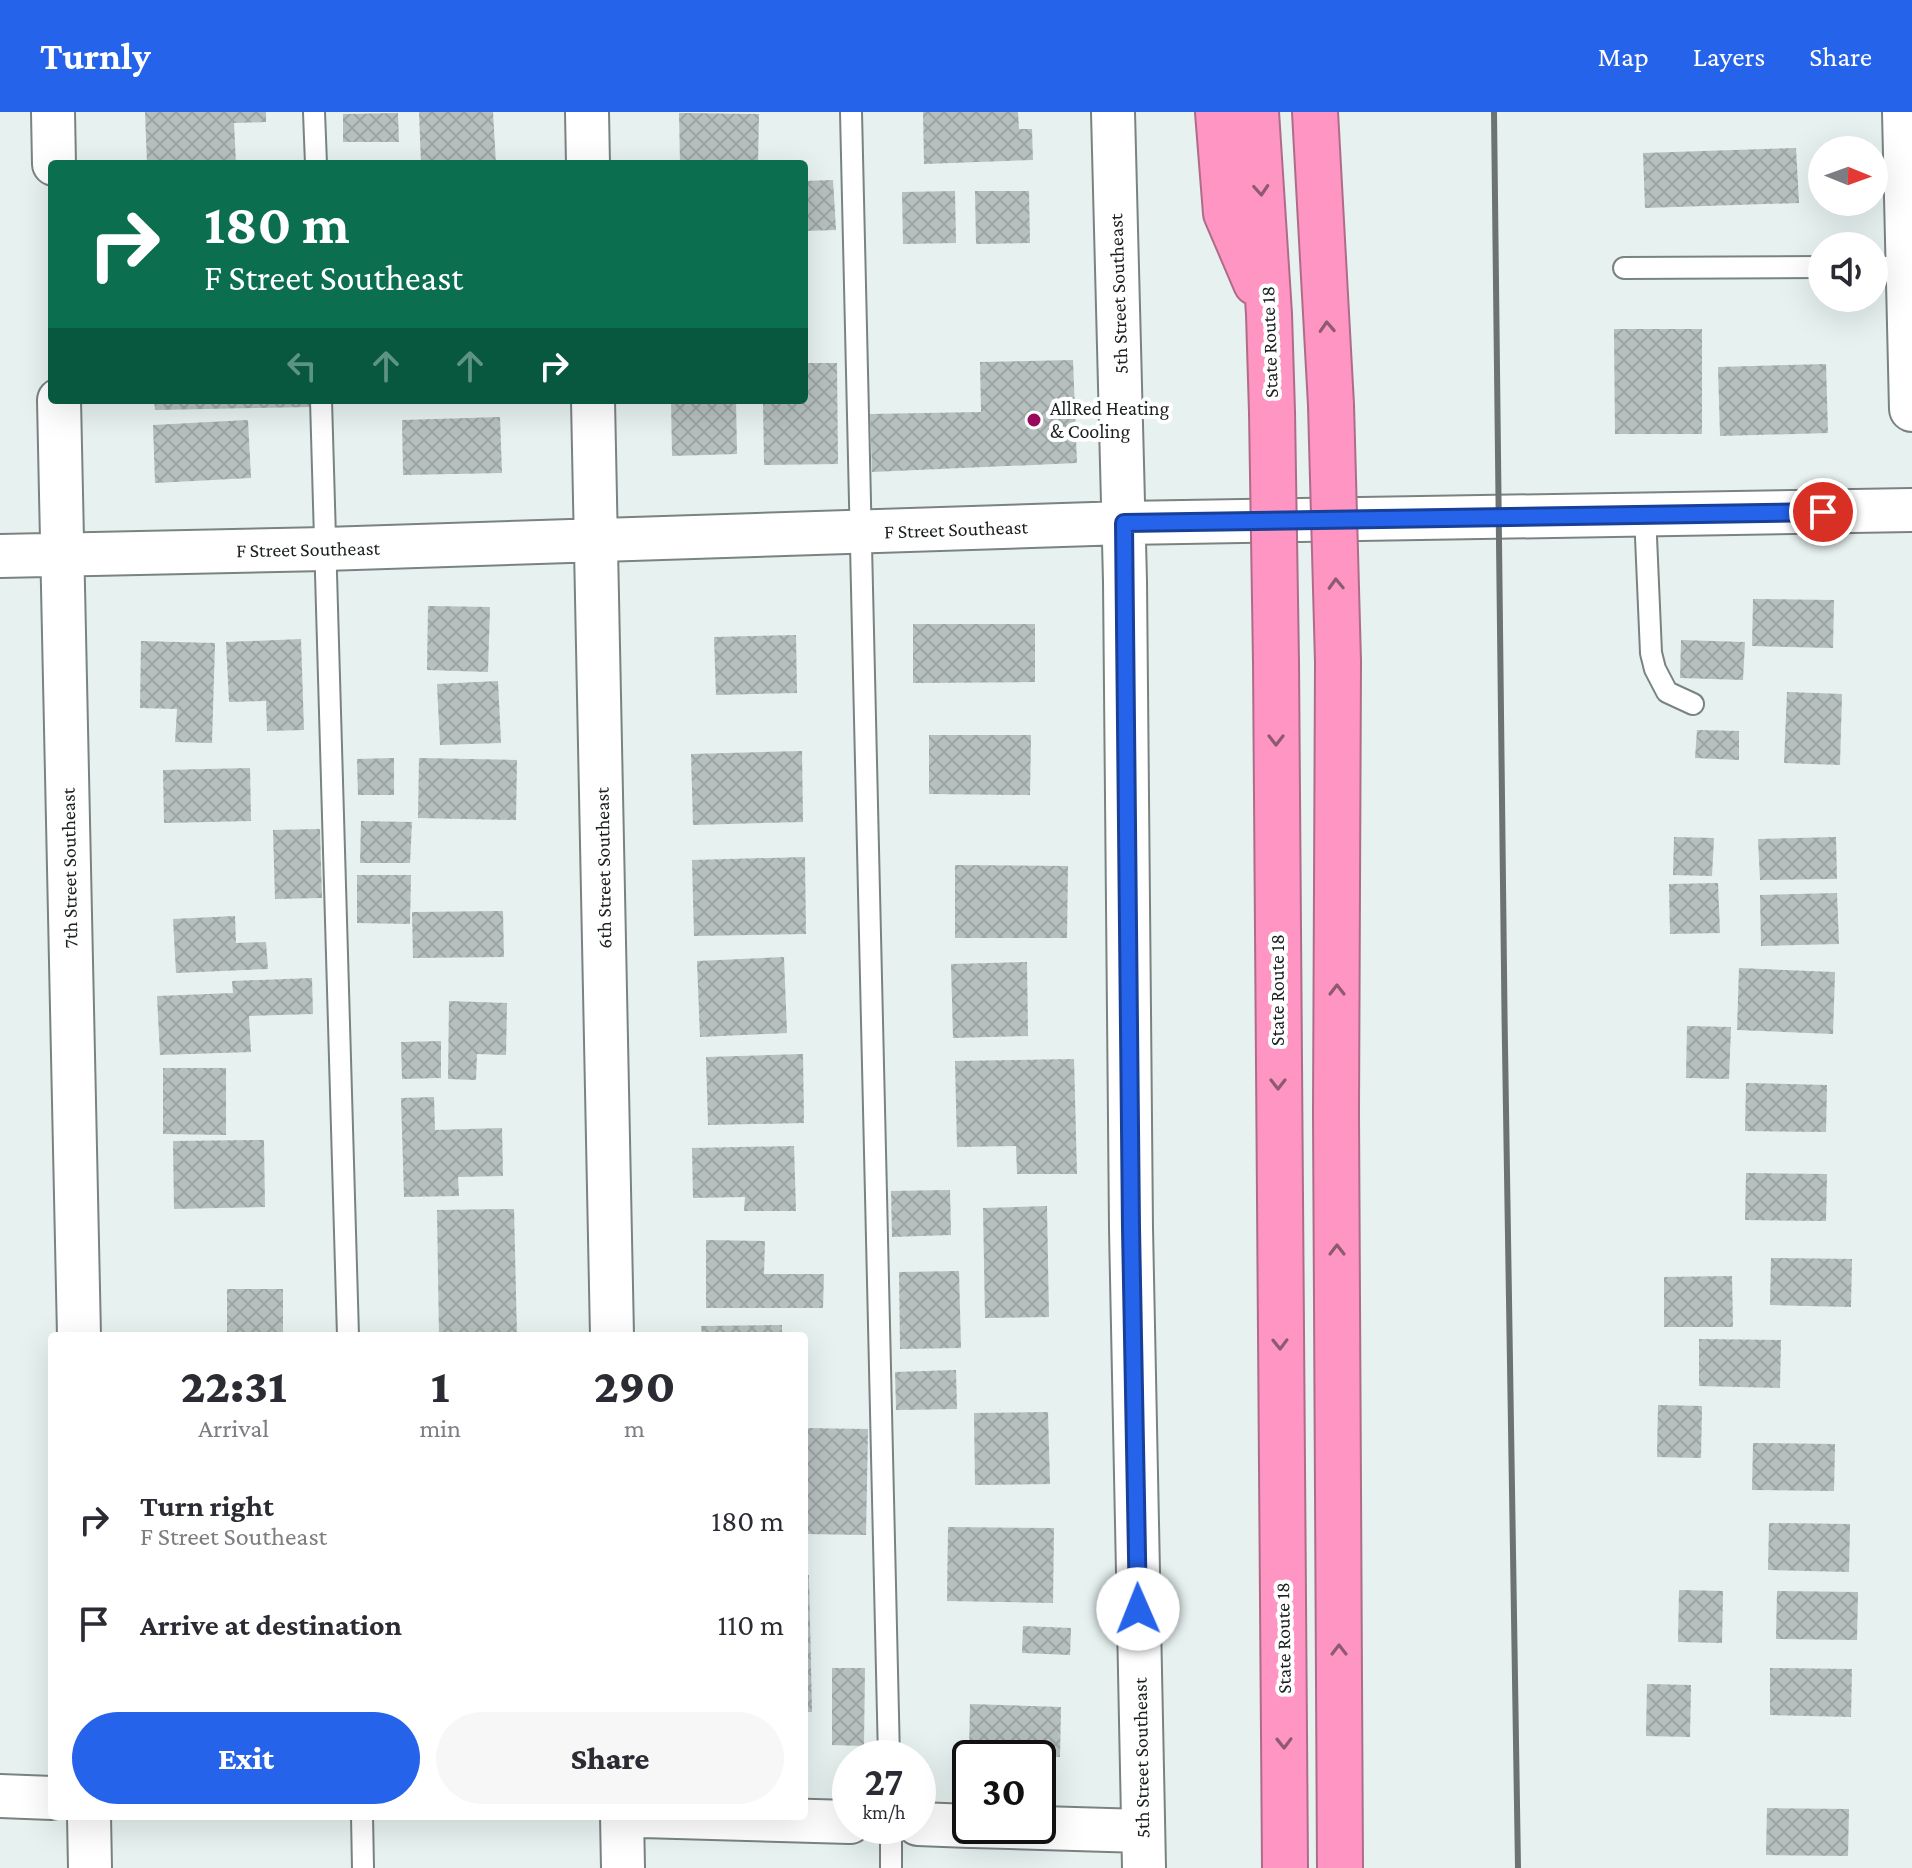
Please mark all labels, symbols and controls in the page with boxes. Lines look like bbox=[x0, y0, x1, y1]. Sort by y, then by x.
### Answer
text: Turnly bbox=[40, 35, 151, 77]
text: Map bbox=[1598, 41, 1649, 72]
text: Layers bbox=[1693, 41, 1765, 72]
text: Share bbox=[1809, 41, 1872, 72]
north arrow bbox=[1808, 136, 1888, 216]
map controls bbox=[1808, 136, 1888, 312]
one-way arrow bbox=[1252, 184, 1269, 197]
icon: right bbox=[72, 192, 176, 296]
text: 180 m bbox=[204, 193, 350, 255]
street label: 5th Street Southeast bbox=[1104, 213, 1132, 375]
button: sound bbox=[1808, 232, 1888, 312]
text: F Street Southeast bbox=[204, 258, 463, 298]
street label: State Route 18 bbox=[1256, 286, 1282, 398]
one-way arrow bbox=[1319, 320, 1336, 333]
icon: left bbox=[280, 344, 324, 388]
icon: ahead bbox=[364, 344, 408, 388]
icon: ahead bbox=[448, 344, 492, 388]
icon: right bbox=[532, 344, 576, 388]
place label: AllRed Heating & Cooling bbox=[1050, 397, 1170, 443]
marker: AllRed Heating & Cooling bbox=[1025, 411, 1043, 429]
pin bbox=[1789, 478, 1857, 546]
icon: arrive bbox=[1801, 490, 1845, 534]
street label: F Street Southeast bbox=[884, 515, 1029, 543]
street label: F Street Southeast bbox=[236, 537, 381, 561]
one-way arrow bbox=[1327, 577, 1345, 590]
one-way arrow bbox=[1267, 734, 1285, 747]
street label: 7th Street Southeast bbox=[57, 787, 81, 948]
street label: 6th Street Southeast bbox=[591, 787, 615, 949]
street label: State Route 18 bbox=[1266, 934, 1288, 1046]
one-way arrow bbox=[1328, 983, 1346, 996]
one-way arrow bbox=[1269, 1078, 1286, 1091]
one-way arrow bbox=[1328, 1243, 1346, 1256]
one-way arrow bbox=[1271, 1338, 1289, 1351]
text: 22:31 bbox=[181, 1359, 287, 1412]
text: 1 bbox=[431, 1359, 450, 1412]
text: 290 bbox=[594, 1359, 675, 1412]
text: Arrival bbox=[198, 1414, 269, 1443]
text: min bbox=[419, 1414, 461, 1443]
text: m bbox=[624, 1414, 645, 1443]
text: Turn right bbox=[140, 1489, 274, 1522]
icon: right bbox=[72, 1498, 116, 1542]
text: 180 m bbox=[711, 1504, 784, 1537]
text: F Street Southeast bbox=[140, 1522, 327, 1551]
position arrow bbox=[1096, 1567, 1180, 1651]
street label: State Route 18 bbox=[1271, 1582, 1295, 1694]
icon: arrive bbox=[72, 1602, 116, 1646]
text: Arrive at destination bbox=[140, 1608, 402, 1641]
text: 110 m bbox=[717, 1608, 784, 1641]
one-way arrow bbox=[1330, 1643, 1348, 1656]
street label: 5th Street Southeast bbox=[1129, 1677, 1153, 1839]
button: Exit bbox=[72, 1712, 420, 1804]
button: Share bbox=[436, 1712, 784, 1804]
one-way arrow bbox=[1275, 1737, 1293, 1750]
speed limit sign: 30 bbox=[952, 1740, 1056, 1844]
text: 27 bbox=[865, 1759, 903, 1804]
text: km/h bbox=[862, 1801, 906, 1823]

